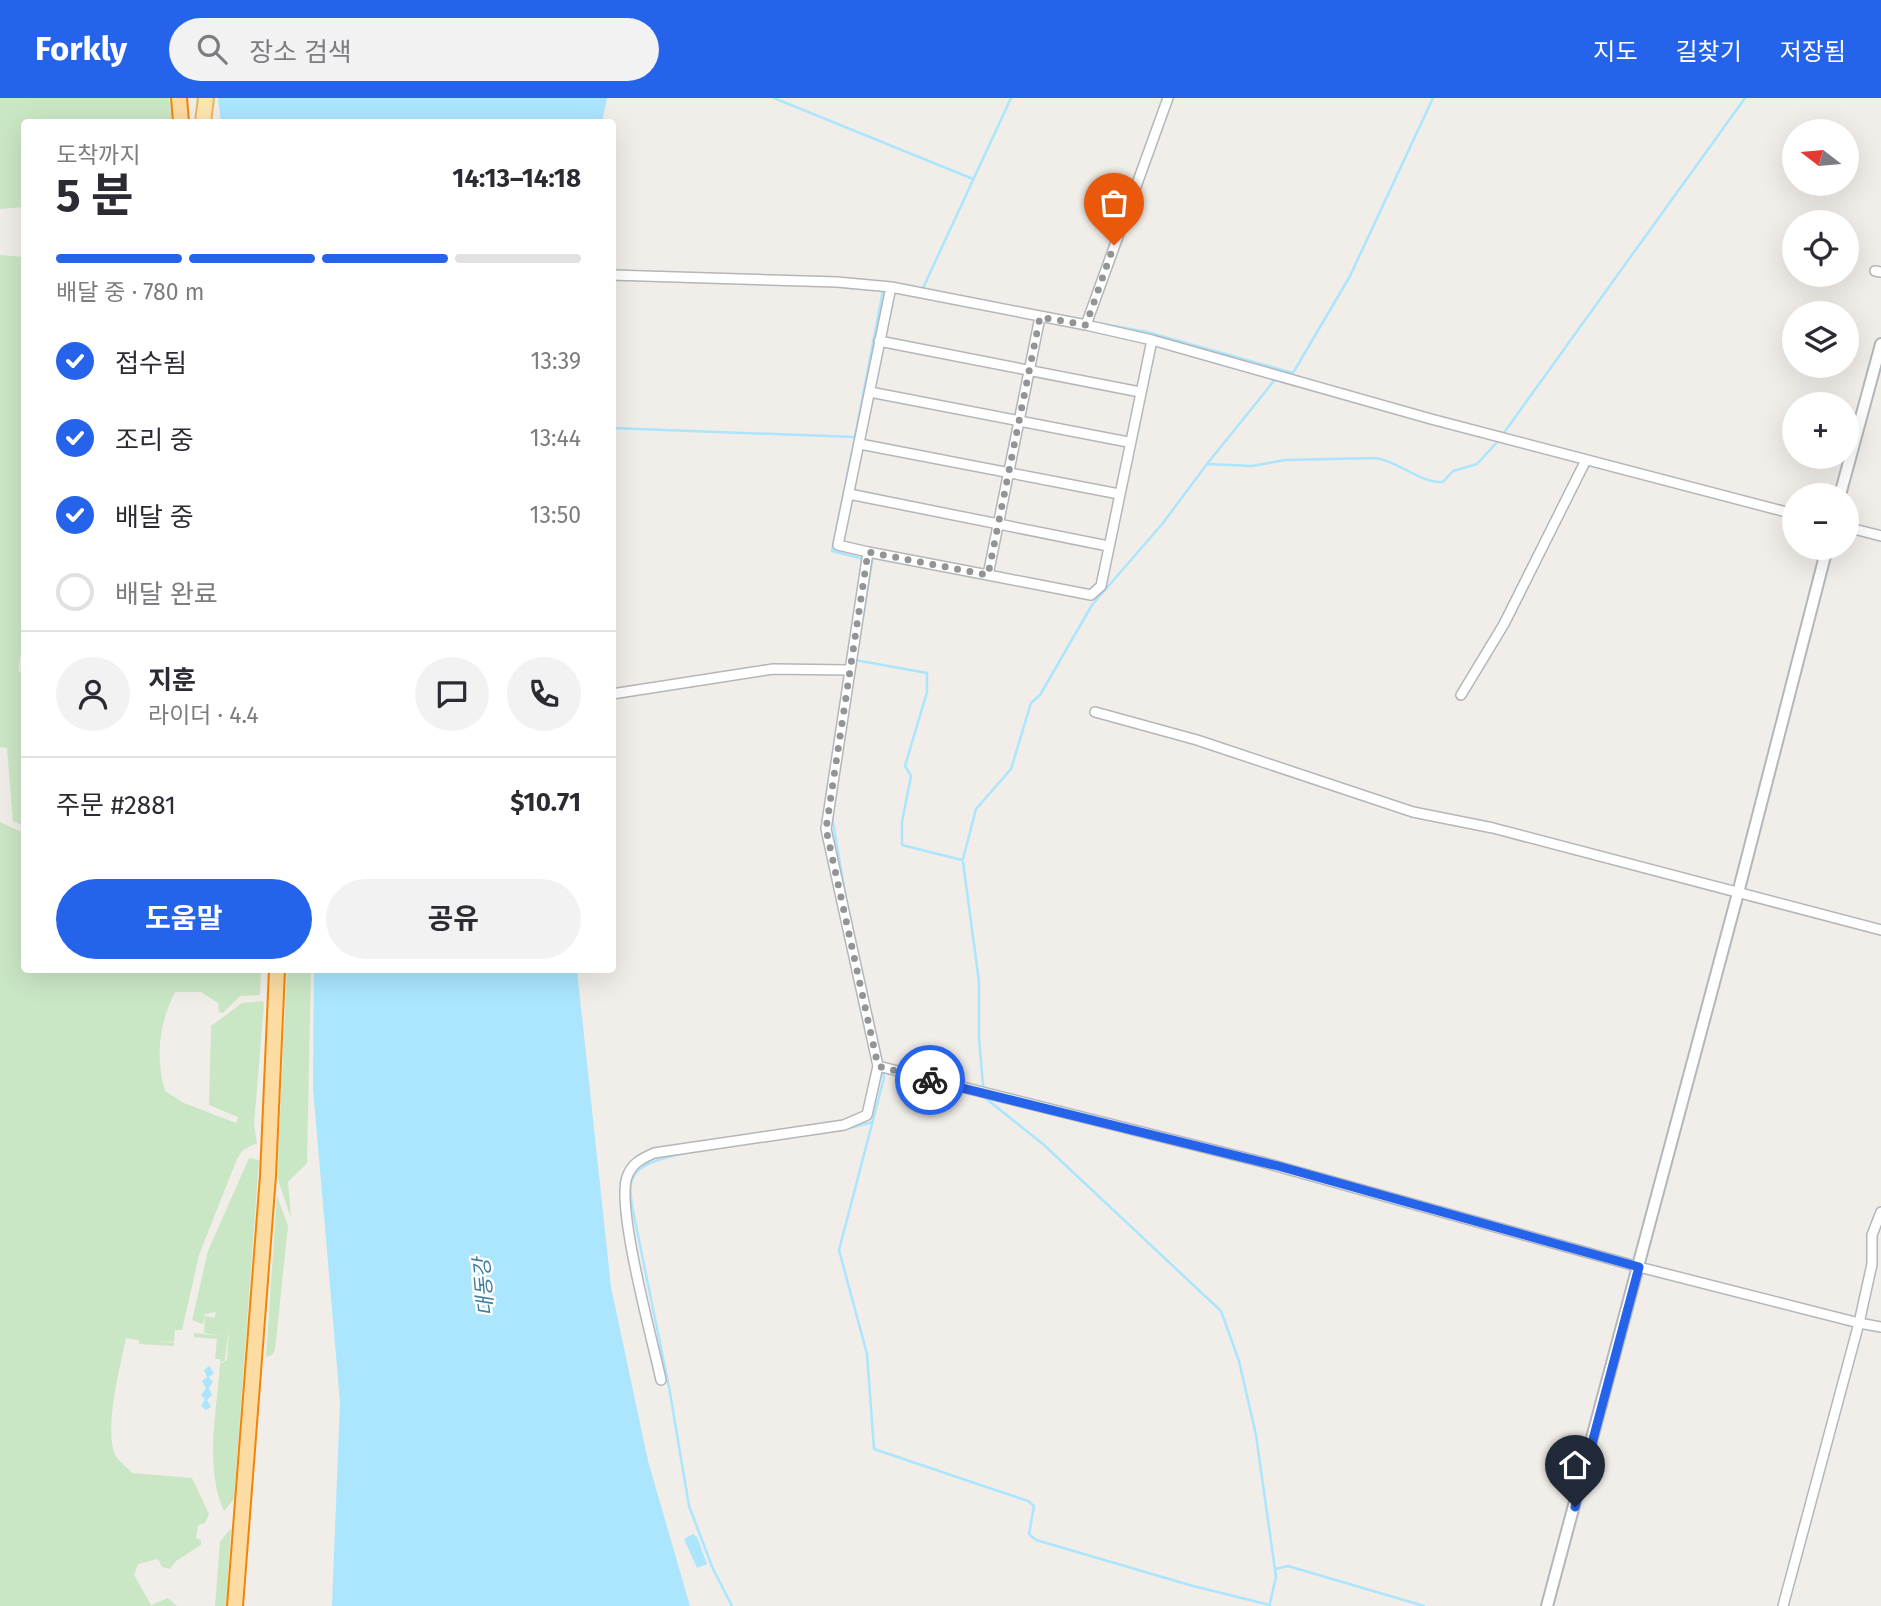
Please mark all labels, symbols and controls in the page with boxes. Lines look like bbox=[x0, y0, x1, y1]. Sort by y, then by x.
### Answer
search box bbox=[169, 18, 659, 81]
text: Forkly bbox=[35, 29, 127, 69]
icon: search bbox=[193, 30, 231, 68]
text: 장소 검색 bbox=[249, 37, 352, 68]
text: 지도 bbox=[1593, 38, 1638, 66]
text: 길찾기 bbox=[1676, 38, 1742, 66]
text: 저장됨 bbox=[1780, 38, 1846, 66]
north arrow bbox=[1782, 119, 1858, 196]
map controls bbox=[1782, 119, 1859, 560]
text: 도착까지 bbox=[56, 141, 141, 169]
text: 14:13–14:18 bbox=[452, 163, 581, 194]
text: 5 분 bbox=[56, 168, 134, 223]
pin bbox=[1084, 173, 1144, 245]
icon: bag bbox=[1095, 184, 1133, 222]
button: locate bbox=[1782, 210, 1859, 287]
text: 배달 중 · 780 m bbox=[56, 278, 204, 306]
button: layers bbox=[1782, 301, 1859, 378]
icon: check bbox=[56, 342, 94, 380]
text: 13:39 bbox=[531, 347, 581, 375]
text: 접수됨 bbox=[115, 348, 187, 379]
button: + bbox=[1782, 392, 1859, 469]
icon: check bbox=[56, 419, 94, 457]
text: 13:44 bbox=[530, 424, 581, 452]
text: 조리 중 bbox=[115, 425, 194, 456]
button: − bbox=[1782, 483, 1859, 560]
icon: check bbox=[56, 496, 94, 534]
text: 13:50 bbox=[530, 501, 581, 529]
text: 배달 중 bbox=[115, 502, 194, 533]
text: 배달 완료 bbox=[115, 579, 218, 610]
button: person bbox=[56, 657, 130, 731]
button: chat bbox=[415, 657, 489, 731]
button: phone bbox=[507, 657, 581, 731]
text: 지훈 bbox=[148, 665, 196, 696]
text: 라이더 · 4.4 bbox=[148, 701, 258, 729]
text: $10.71 bbox=[510, 787, 581, 818]
text: 주문 #2881 bbox=[56, 790, 176, 821]
button: 도움말 bbox=[56, 879, 312, 959]
button: 공유 bbox=[326, 879, 581, 959]
courier bbox=[895, 1045, 965, 1115]
icon: bike bbox=[911, 1061, 949, 1099]
water label: 대동강 bbox=[468, 1254, 499, 1317]
pin bbox=[1545, 1435, 1605, 1507]
icon: home bbox=[1556, 1446, 1594, 1484]

